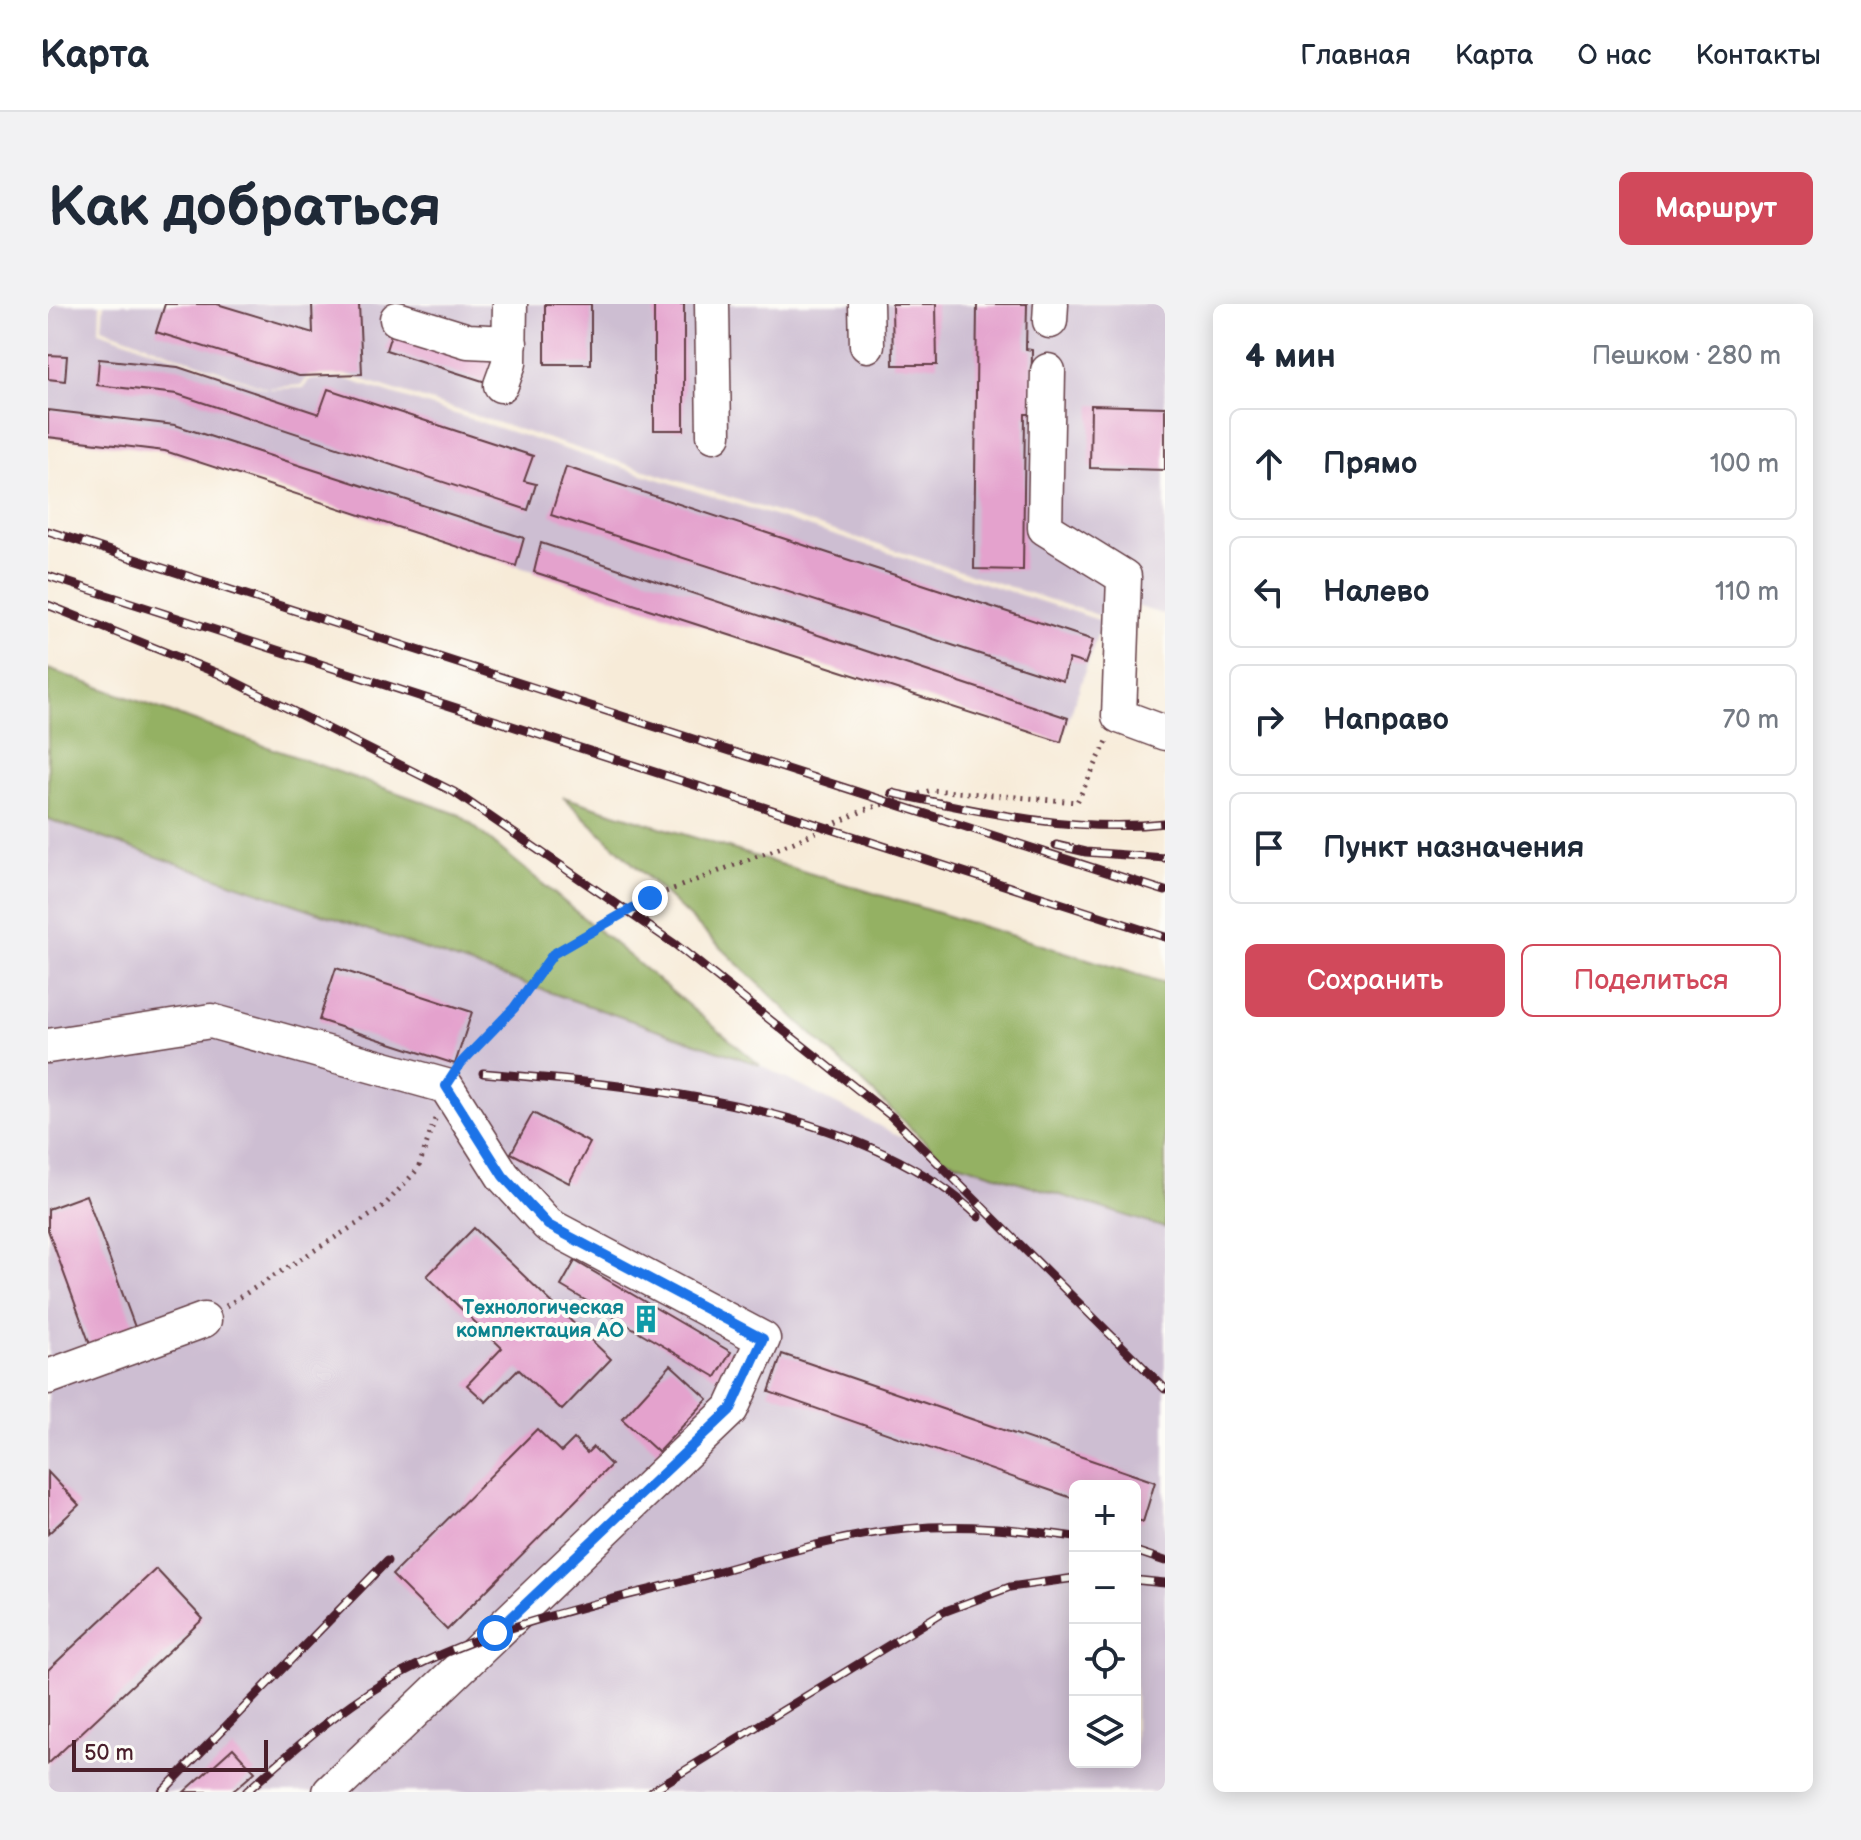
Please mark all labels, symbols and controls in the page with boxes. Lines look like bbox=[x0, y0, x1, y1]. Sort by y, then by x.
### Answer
text: Карта bbox=[40, 33, 149, 78]
text: Главная bbox=[1300, 39, 1411, 72]
text: Карта bbox=[1455, 39, 1534, 72]
text: О нас bbox=[1578, 39, 1651, 72]
text: Контакты bbox=[1695, 39, 1821, 72]
button: Маршрут bbox=[1619, 172, 1813, 245]
text: Как добраться bbox=[48, 175, 441, 242]
text: 4 мин bbox=[1245, 336, 1336, 377]
text: Пешком · 280 m bbox=[1592, 341, 1781, 372]
icon: ahead bbox=[1247, 442, 1291, 486]
text: Прямо bbox=[1323, 446, 1417, 482]
text: 100 m bbox=[1710, 449, 1779, 480]
icon: left bbox=[1247, 570, 1291, 614]
text: Налево bbox=[1323, 574, 1429, 610]
text: 110 m bbox=[1715, 577, 1779, 608]
icon: right bbox=[1247, 698, 1291, 742]
text: Направо bbox=[1323, 702, 1449, 738]
text: 70 m bbox=[1722, 705, 1779, 736]
icon: arrive bbox=[1247, 826, 1291, 870]
text: Пункт назначения bbox=[1323, 830, 1584, 866]
route end bbox=[632, 880, 668, 916]
button: Сохранить bbox=[1245, 944, 1505, 1017]
button: Поделиться bbox=[1521, 944, 1781, 1017]
place label: Технологическая комплектация АО bbox=[456, 1296, 624, 1343]
building icon: Технологическая комплектация АО bbox=[631, 1304, 661, 1334]
map controls bbox=[1069, 1480, 1141, 1768]
button: + bbox=[1069, 1480, 1141, 1552]
button: − bbox=[1069, 1552, 1141, 1624]
route start bbox=[477, 1615, 513, 1651]
button: locate bbox=[1069, 1624, 1141, 1696]
button: layers bbox=[1069, 1696, 1141, 1768]
scale bar bbox=[72, 1736, 268, 1772]
text: 50 m bbox=[84, 1740, 134, 1767]

